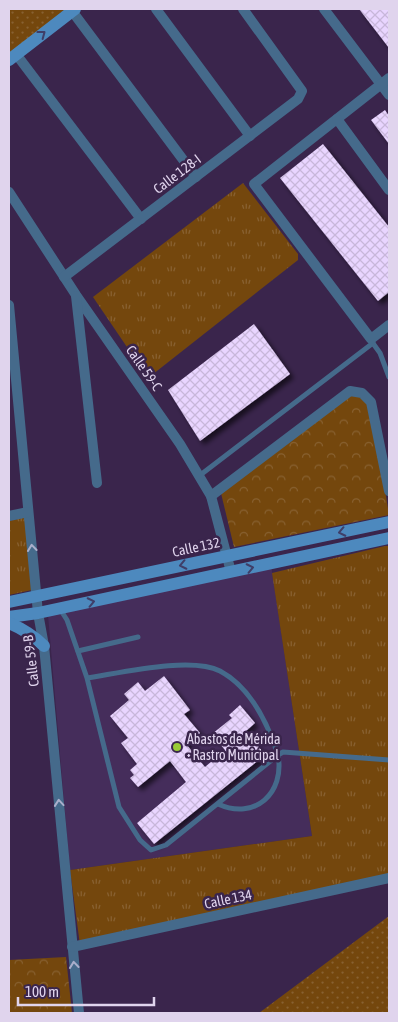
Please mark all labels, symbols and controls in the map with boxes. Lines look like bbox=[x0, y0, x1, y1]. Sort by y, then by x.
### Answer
one-way arrow bbox=[36, 32, 45, 40]
street label: Calle 128-I bbox=[150, 151, 204, 197]
street label: Calle 59-C bbox=[123, 342, 166, 394]
one-way arrow bbox=[337, 526, 346, 537]
street label: Calle 132 bbox=[171, 534, 221, 560]
one-way arrow bbox=[26, 544, 37, 552]
one-way arrow bbox=[178, 560, 187, 570]
one-way arrow bbox=[245, 563, 254, 574]
one-way arrow bbox=[87, 597, 95, 608]
street label: Calle 59-B bbox=[20, 634, 42, 688]
place label: Abastos de Mérida - Rastro Municipal bbox=[187, 731, 280, 763]
marker: Abastos de Mérida - Rastro Municipal bbox=[171, 741, 183, 753]
one-way arrow bbox=[54, 799, 65, 807]
street label: Calle 134 bbox=[203, 886, 254, 912]
one-way arrow bbox=[69, 960, 80, 968]
scale bar bbox=[18, 974, 154, 1006]
text: 100 m bbox=[25, 983, 59, 1000]

